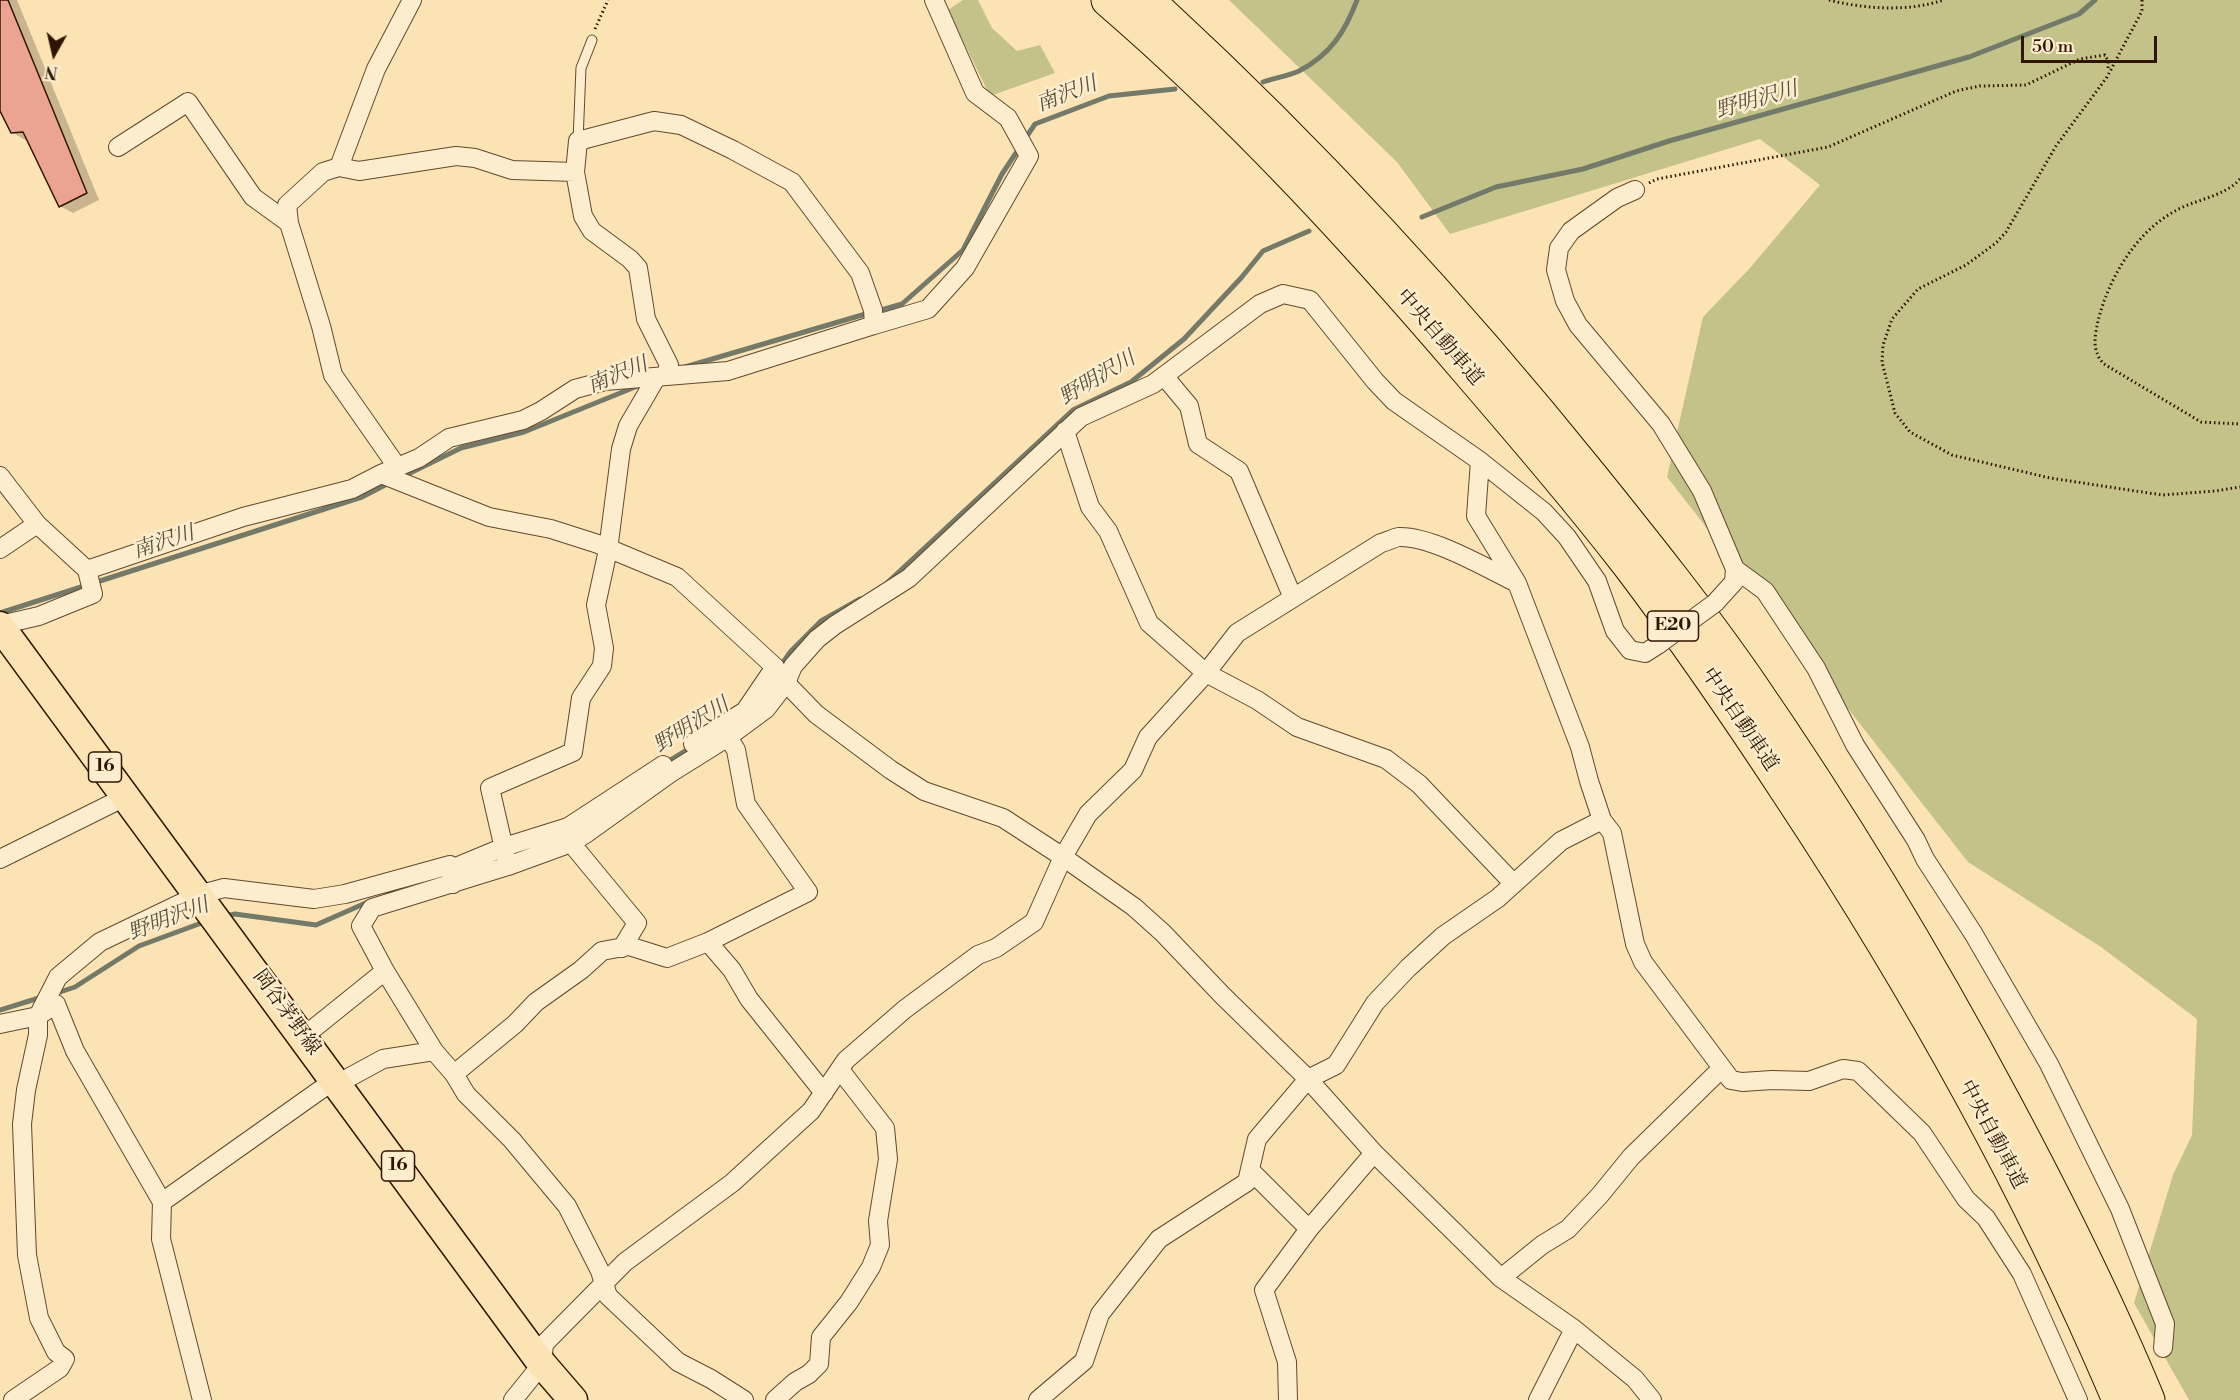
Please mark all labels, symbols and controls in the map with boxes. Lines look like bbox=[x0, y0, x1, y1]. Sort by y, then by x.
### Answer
north arrow bbox=[24, 24, 84, 84]
scale bar bbox=[2024, 24, 2160, 62]
text: 50 m bbox=[2032, 35, 2073, 58]
text: N bbox=[44, 61, 59, 83]
water label: 南沢川 bbox=[1033, 72, 1101, 118]
water label: 野明沢川 bbox=[1713, 77, 1801, 125]
street label: 中央自動車道 bbox=[1391, 285, 1487, 391]
water label: 野明沢川 bbox=[1056, 347, 1140, 411]
water label: 南沢川 bbox=[584, 353, 652, 399]
water label: 南沢川 bbox=[130, 521, 198, 565]
road number: E20 bbox=[1648, 611, 1698, 641]
street label: 中央自動車道 bbox=[1696, 664, 1782, 776]
water label: 野明沢川 bbox=[650, 693, 734, 759]
road number: 16 bbox=[88, 752, 122, 782]
water label: 野明沢川 bbox=[125, 893, 213, 947]
street label: 岡谷茅野線 bbox=[247, 965, 325, 1061]
street label: 中央自動車道 bbox=[1953, 1076, 2031, 1194]
road number: 16 bbox=[382, 1151, 414, 1181]

